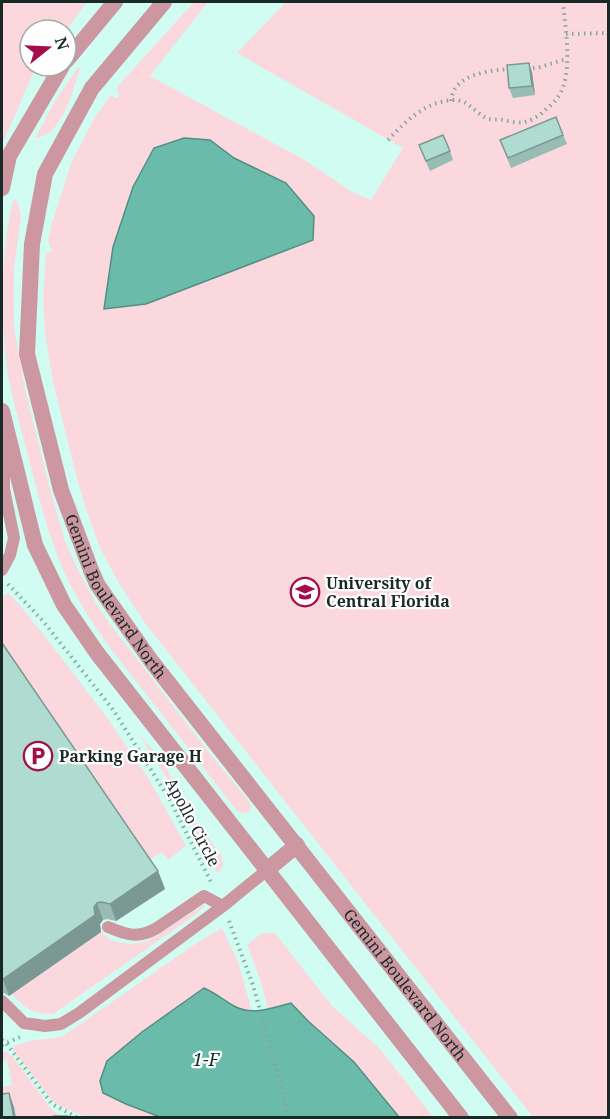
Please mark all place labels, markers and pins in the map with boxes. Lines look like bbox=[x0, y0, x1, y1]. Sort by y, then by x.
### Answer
place label: University of Central Florida bbox=[326, 572, 450, 612]
school or university icon: University of Central Florida bbox=[289, 576, 321, 608]
parking icon: Parking Garage H bbox=[22, 740, 54, 772]
place label: Parking Garage H bbox=[59, 745, 202, 767]

